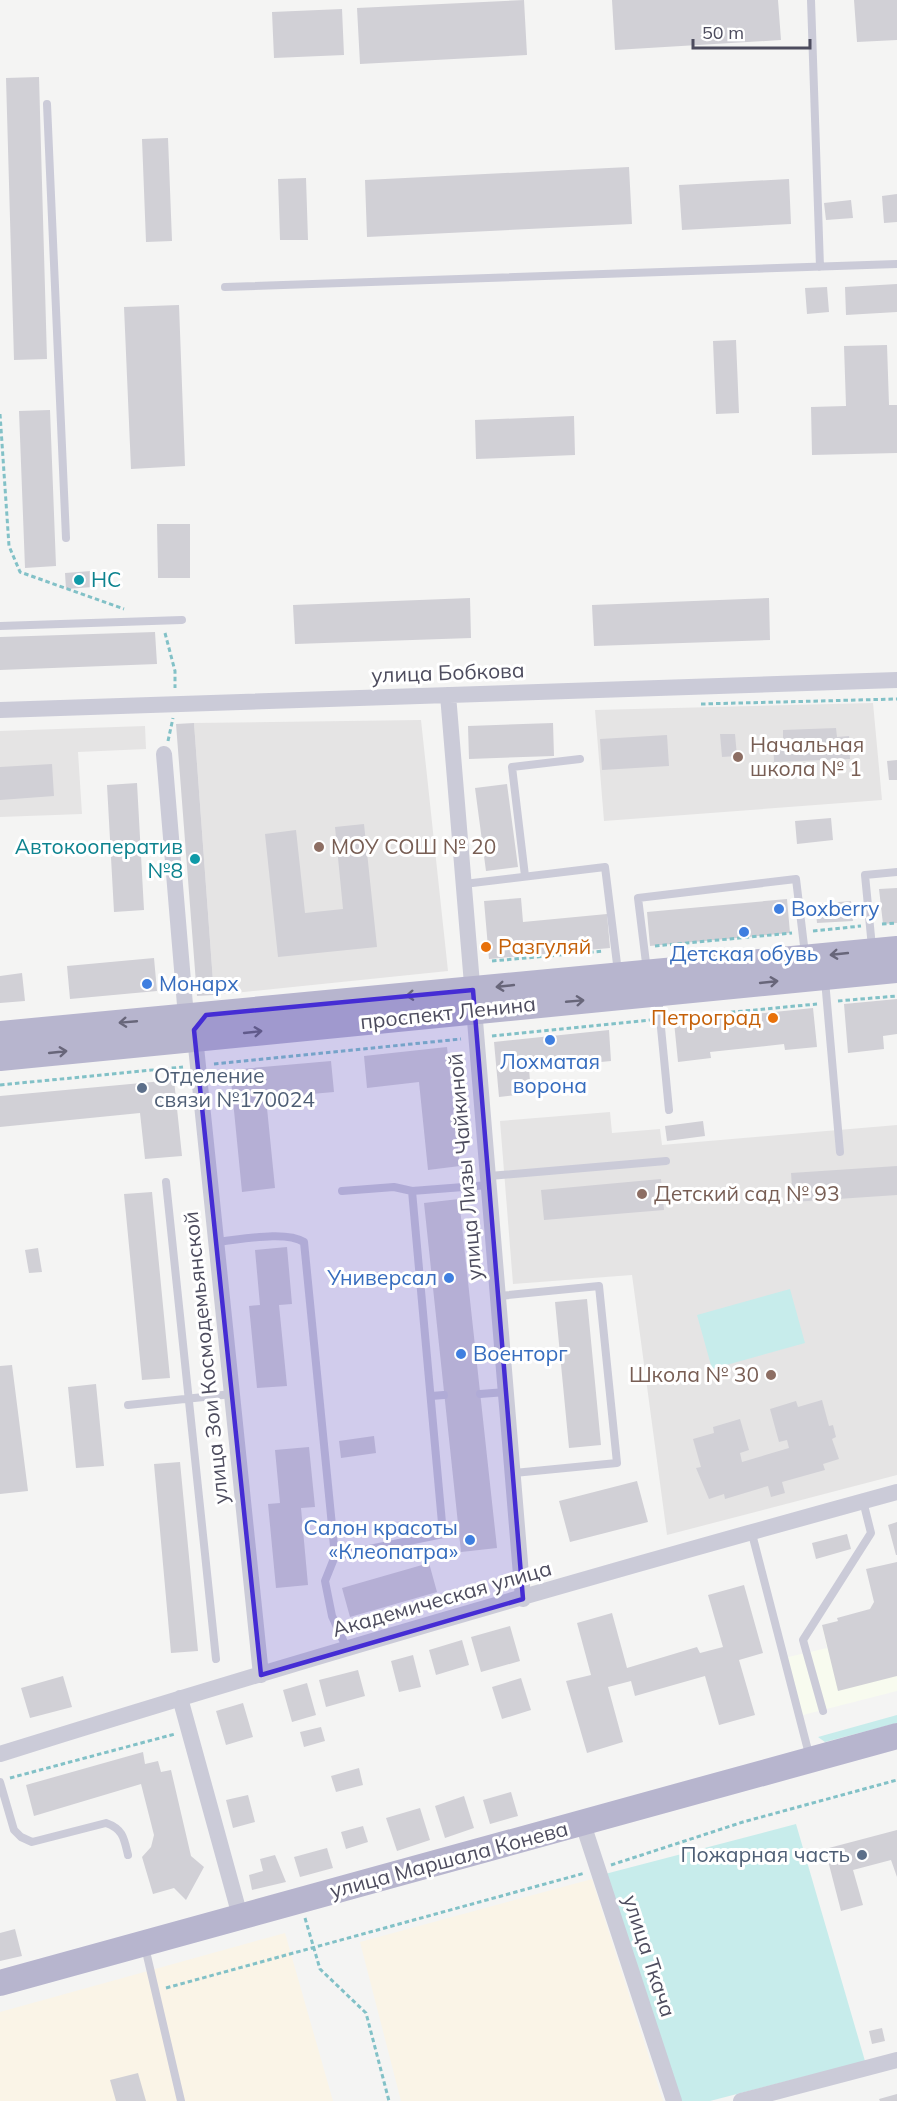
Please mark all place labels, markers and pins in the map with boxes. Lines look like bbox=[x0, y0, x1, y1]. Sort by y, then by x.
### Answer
place label: НС bbox=[91, 566, 121, 592]
marker: НС bbox=[72, 573, 86, 587]
place label: Начальная школа № 1 bbox=[750, 731, 864, 781]
marker: Начальная школа № 1 bbox=[731, 750, 745, 764]
place label: Автокооператив №8 bbox=[15, 833, 183, 883]
place label: МОУ СОШ № 20 bbox=[331, 833, 496, 859]
marker: МОУ СОШ № 20 bbox=[312, 840, 326, 854]
marker: Автокооператив №8 bbox=[188, 852, 202, 866]
place label: Boxberry bbox=[791, 895, 879, 921]
marker: Boxberry bbox=[772, 902, 786, 916]
marker: Детская обувь bbox=[737, 925, 751, 939]
place label: Разгуляй bbox=[498, 933, 591, 959]
marker: Разгуляй bbox=[479, 940, 493, 954]
place label: Детская обувь bbox=[670, 940, 818, 966]
place label: Монарх bbox=[159, 970, 239, 996]
marker: Монарх bbox=[140, 977, 154, 991]
place label: Петроград bbox=[651, 1004, 761, 1030]
marker: Петроград bbox=[766, 1011, 780, 1025]
marker: Лохматая ворона bbox=[543, 1033, 557, 1047]
place label: Лохматая ворона bbox=[500, 1048, 600, 1098]
place label: Отделение связи №170024 bbox=[154, 1062, 315, 1112]
marker: Отделение связи №170024 bbox=[135, 1081, 149, 1095]
place label: Детский сад № 93 bbox=[654, 1180, 840, 1206]
marker: Детский сад № 93 bbox=[635, 1187, 649, 1201]
place label: Универсал bbox=[326, 1264, 437, 1290]
marker: Универсал bbox=[442, 1271, 456, 1285]
place label: Военторг bbox=[473, 1340, 568, 1366]
marker: Военторг bbox=[454, 1347, 468, 1361]
place label: Школа № 30 bbox=[629, 1361, 759, 1387]
marker: Школа № 30 bbox=[764, 1368, 778, 1382]
place label: Салон красоты «Клеопатра» bbox=[304, 1514, 458, 1564]
marker: Салон красоты «Клеопатра» bbox=[463, 1533, 477, 1547]
place label: Пожарная часть bbox=[680, 1841, 850, 1867]
marker: Пожарная часть bbox=[855, 1848, 869, 1862]

